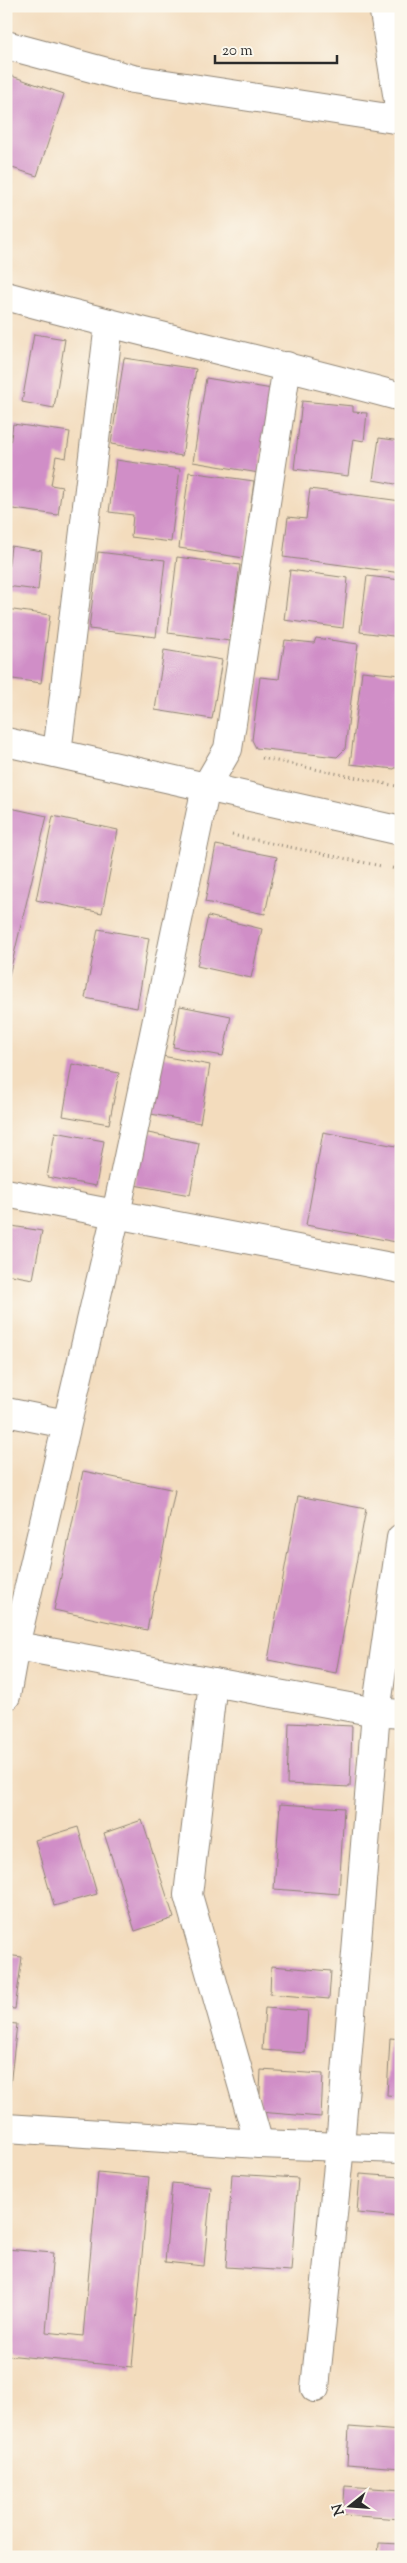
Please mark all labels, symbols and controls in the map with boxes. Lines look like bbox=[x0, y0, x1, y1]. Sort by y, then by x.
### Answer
scale bar bbox=[215, 32, 337, 64]
text: 20 m bbox=[222, 41, 253, 62]
north arrow bbox=[324, 2480, 374, 2530]
text: N bbox=[328, 2501, 351, 2517]

